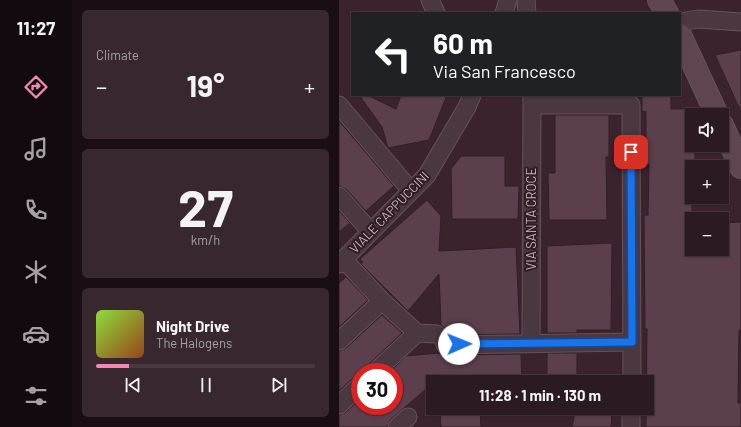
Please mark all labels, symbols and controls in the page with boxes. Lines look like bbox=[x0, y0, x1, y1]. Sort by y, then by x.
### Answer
text: 11:27 bbox=[17, 17, 55, 39]
text: 60 m bbox=[433, 26, 493, 60]
icon: left bbox=[367, 28, 419, 80]
text: Climate bbox=[96, 47, 139, 63]
text: Via San Francesco bbox=[433, 60, 576, 82]
text: 19° bbox=[187, 67, 224, 103]
icon: directions bbox=[22, 73, 50, 101]
text: − bbox=[96, 73, 107, 99]
text: + bbox=[304, 73, 315, 99]
map controls bbox=[685, 108, 729, 256]
button: sound bbox=[685, 108, 729, 152]
icon: music bbox=[22, 135, 50, 163]
pin bbox=[614, 135, 648, 169]
icon: arrive bbox=[620, 141, 642, 163]
button: + bbox=[685, 160, 729, 204]
street label: VIALE CAPPUCCINI bbox=[346, 168, 432, 256]
street label: VIA SANTA CROCE bbox=[523, 168, 539, 270]
text: 27 bbox=[178, 175, 233, 237]
icon: phone bbox=[22, 196, 50, 224]
button: − bbox=[685, 212, 729, 256]
text: km/h bbox=[191, 232, 220, 248]
icon: climate bbox=[22, 258, 50, 286]
text: Night Drive bbox=[156, 317, 229, 335]
icon: car bbox=[22, 320, 50, 348]
position arrow bbox=[438, 323, 480, 365]
text: The Halogens bbox=[156, 335, 232, 351]
speed limit sign: 30 bbox=[351, 363, 403, 415]
icon: previous bbox=[122, 374, 144, 396]
icon: pause bbox=[195, 374, 217, 396]
icon: next bbox=[268, 374, 290, 396]
icon: filters bbox=[22, 382, 50, 410]
text: 11:28 · 1 min · 130 m bbox=[479, 386, 601, 404]

